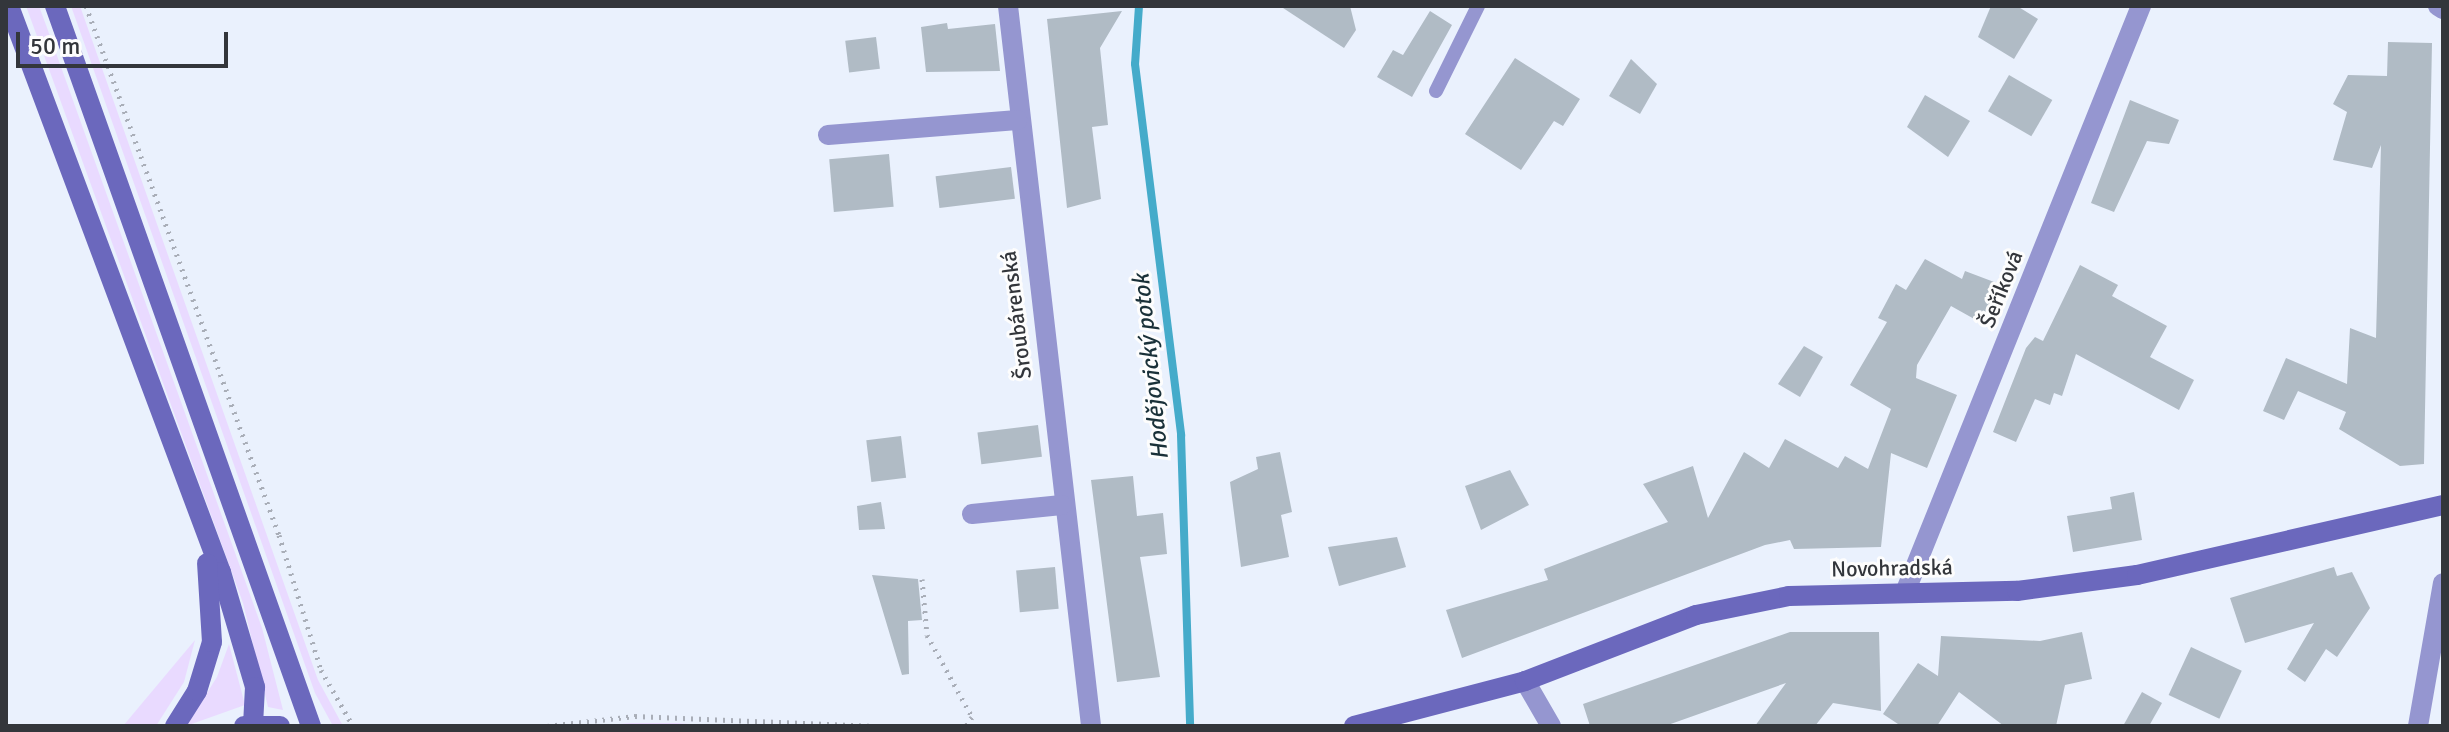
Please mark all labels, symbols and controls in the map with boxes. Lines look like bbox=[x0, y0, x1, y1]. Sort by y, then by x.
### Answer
scale bar bbox=[20, 16, 232, 66]
text: 50 m bbox=[30, 31, 80, 61]
street label: Šeříková bbox=[1974, 247, 2028, 331]
street label: Šroubárenská bbox=[995, 250, 1037, 380]
water label: Hodějovický potok bbox=[1127, 273, 1175, 461]
street label: Novohradská bbox=[1831, 554, 1953, 582]

